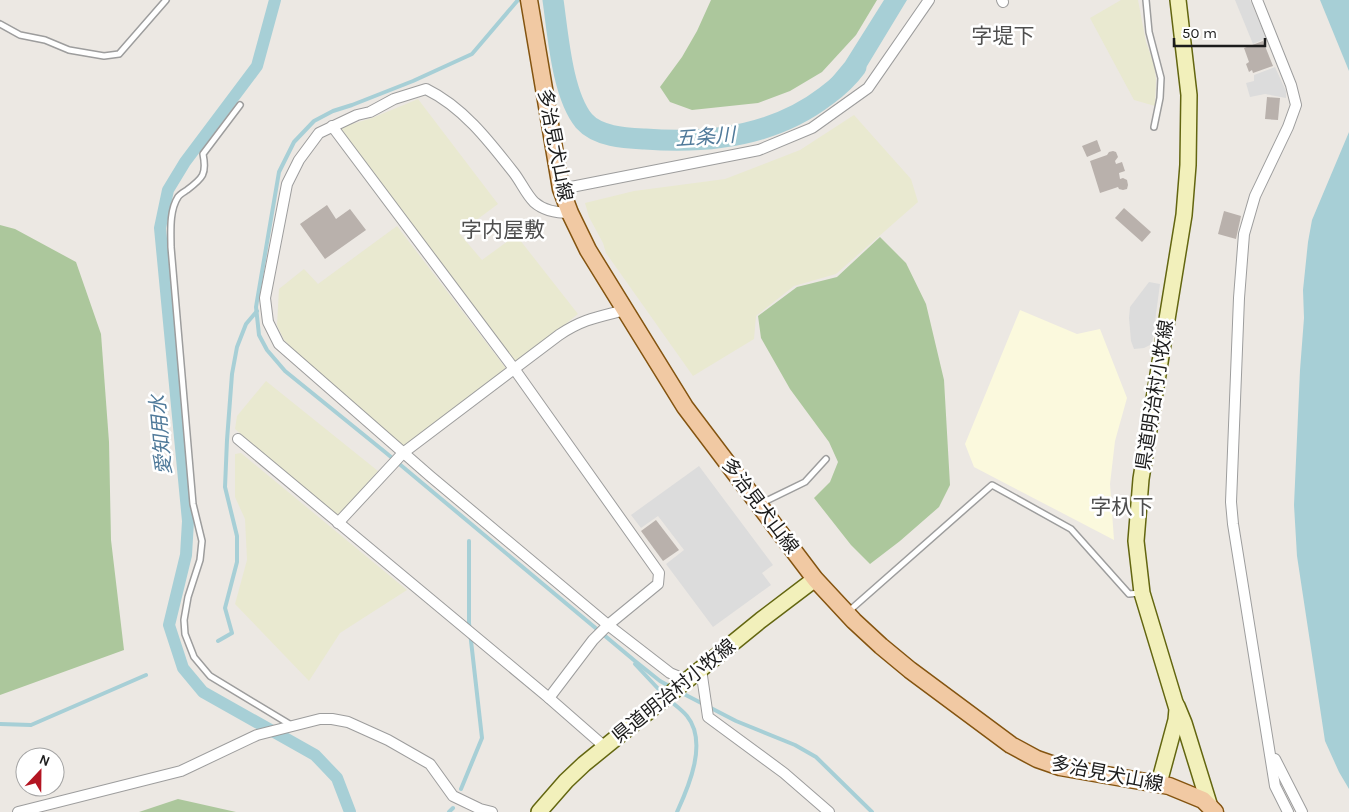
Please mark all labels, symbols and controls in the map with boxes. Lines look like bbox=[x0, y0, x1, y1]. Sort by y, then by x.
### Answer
scale bar bbox=[1174, 15, 1265, 47]
district label: 字堤下 bbox=[972, 24, 1035, 48]
text: 50 m bbox=[1182, 24, 1217, 42]
street label: 多治見犬山線 bbox=[533, 87, 577, 203]
water label: 五条川 bbox=[674, 123, 738, 151]
district label: 字内屋敷 bbox=[461, 218, 545, 242]
street label: 県道明治村小牧線 bbox=[1132, 318, 1178, 472]
water label: 愛知用水 bbox=[146, 392, 176, 476]
street label: 多治見犬山線 bbox=[717, 454, 803, 558]
district label: 字杁下 bbox=[1091, 495, 1154, 519]
street label: 県道明治村小牧線 bbox=[608, 635, 740, 747]
north arrow bbox=[15, 747, 65, 797]
text: N bbox=[37, 751, 53, 770]
street label: 多治見犬山線 bbox=[1049, 752, 1165, 796]

